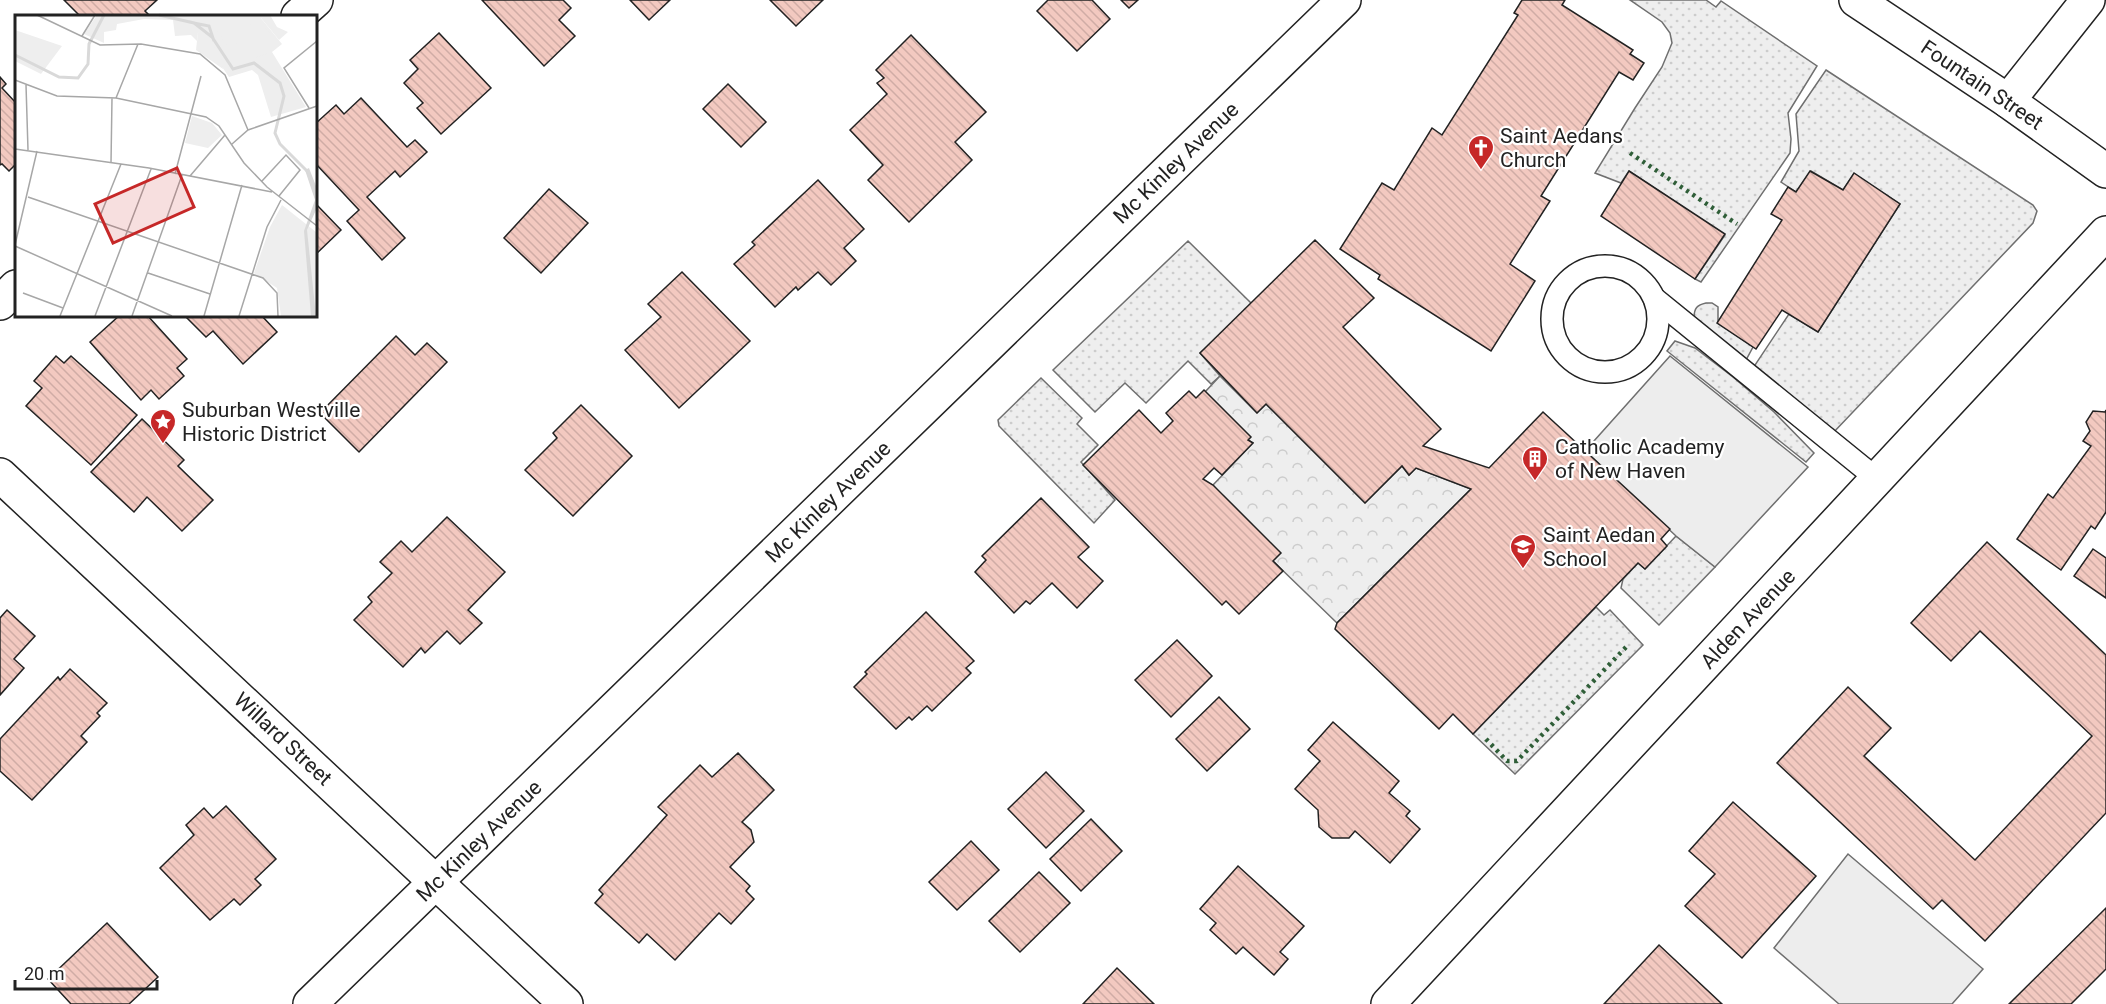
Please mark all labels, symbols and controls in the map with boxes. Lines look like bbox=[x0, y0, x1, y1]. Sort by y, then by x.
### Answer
inset map bbox=[15, 15, 316, 316]
street label: Fountain Street bbox=[1916, 35, 2048, 135]
street label: Mc Kinley Avenue bbox=[1109, 97, 1243, 229]
place label: Saint Aedans Church bbox=[1500, 124, 1623, 172]
church icon: Saint Aedans Church bbox=[1466, 133, 1496, 171]
place label: Suburban Westville Historic District bbox=[182, 398, 360, 446]
place icon: Suburban Westville Historic District bbox=[148, 407, 178, 445]
place label: Catholic Academy of New Haven bbox=[1555, 435, 1724, 483]
street label: Mc Kinley Avenue bbox=[761, 436, 895, 568]
building icon: Catholic Academy of New Haven bbox=[1520, 444, 1550, 482]
place label: Saint Aedan School bbox=[1543, 523, 1655, 571]
school or university icon: Saint Aedan School bbox=[1508, 532, 1538, 570]
street label: Alden Avenue bbox=[1696, 564, 1800, 674]
street label: Willard Street bbox=[229, 688, 337, 790]
street label: Mc Kinley Avenue bbox=[412, 775, 546, 907]
scale bar bbox=[15, 953, 158, 991]
text: 20 m bbox=[24, 963, 64, 984]

